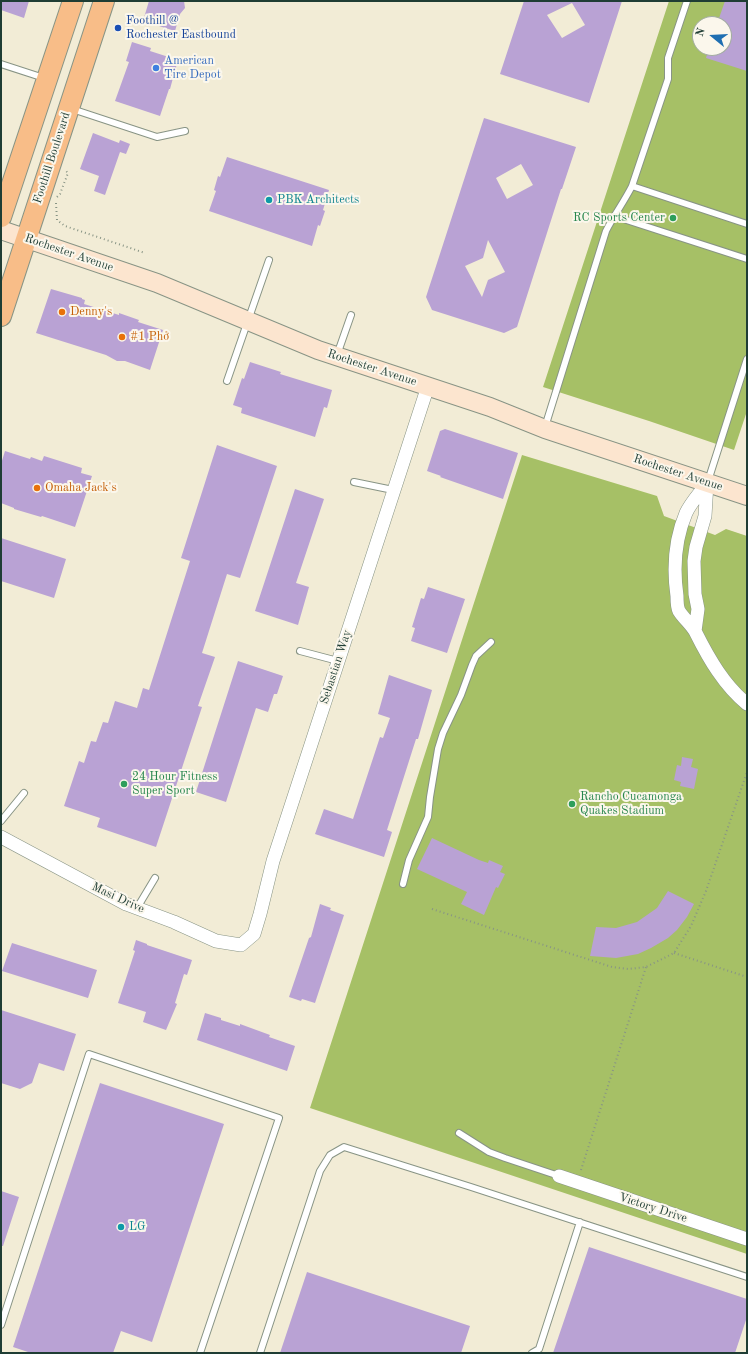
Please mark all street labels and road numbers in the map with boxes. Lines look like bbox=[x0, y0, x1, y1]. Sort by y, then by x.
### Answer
street label: Foothill Boulevard bbox=[30, 110, 74, 206]
street label: Rochester Avenue bbox=[23, 231, 115, 275]
street label: Rochester Avenue bbox=[325, 347, 419, 389]
street label: Rochester Avenue bbox=[631, 452, 725, 494]
street label: Sebastian Way bbox=[317, 628, 355, 706]
street label: Masi Drive bbox=[89, 880, 147, 916]
street label: Victory Drive bbox=[617, 1190, 689, 1226]

